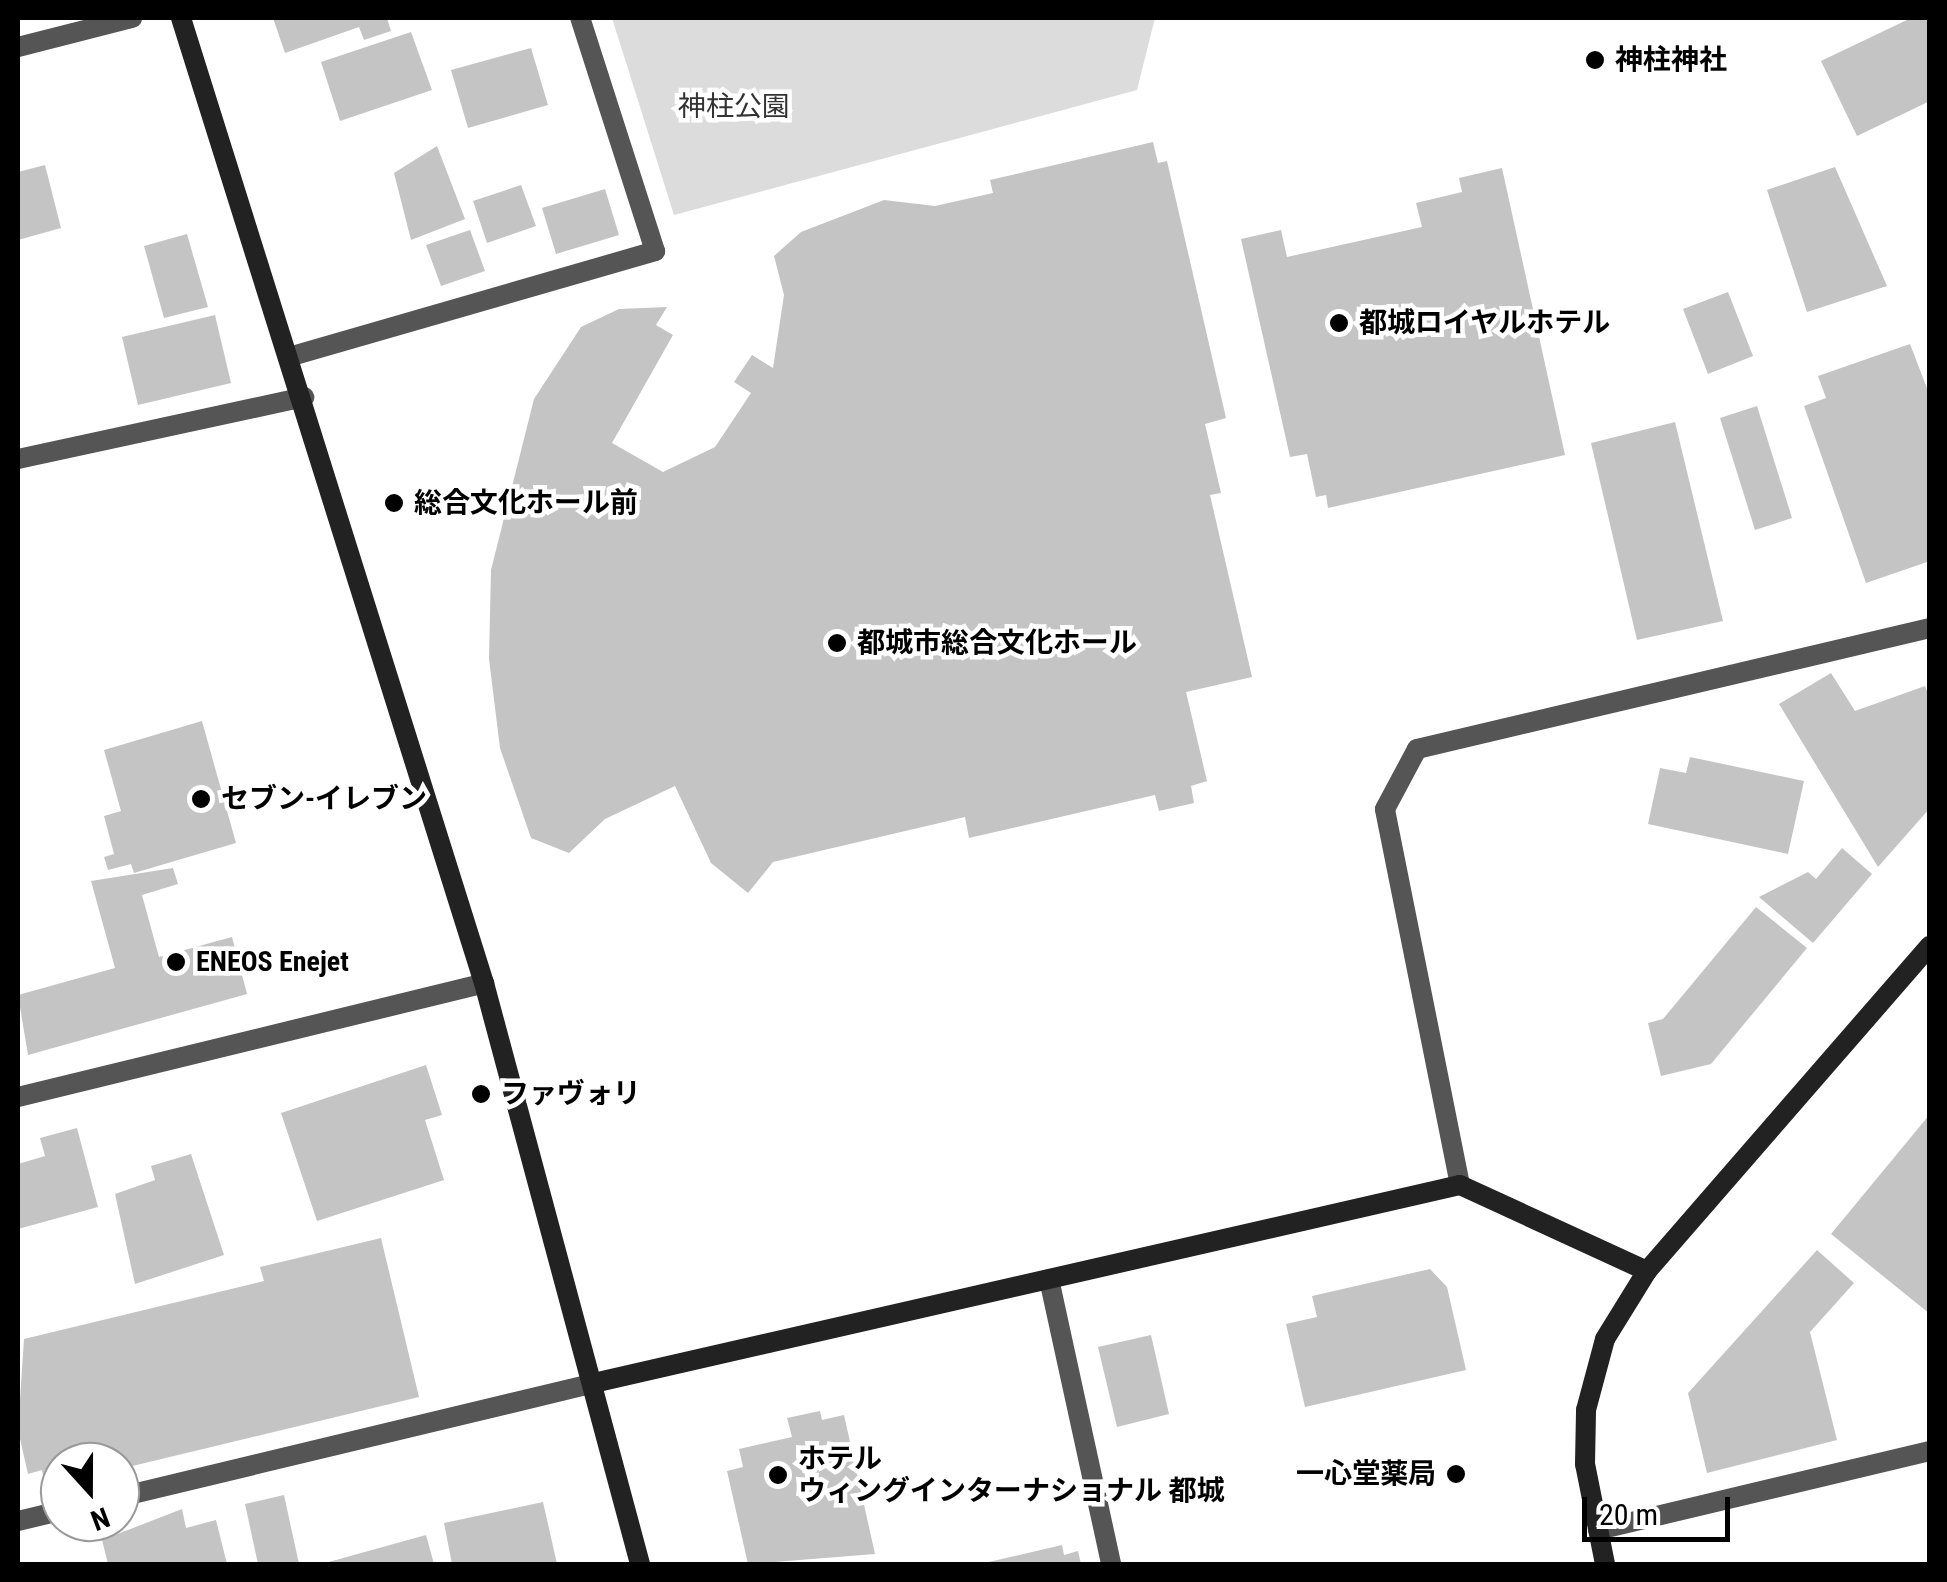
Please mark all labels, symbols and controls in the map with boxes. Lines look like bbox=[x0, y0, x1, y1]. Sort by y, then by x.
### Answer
place label: 神柱神社 bbox=[1615, 43, 1727, 77]
marker: 神柱神社 bbox=[1584, 49, 1606, 71]
park label: 神柱公園 bbox=[678, 90, 790, 124]
place label: 都城ロイヤルホテル bbox=[1359, 306, 1611, 340]
marker: 都城ロイヤルホテル bbox=[1328, 312, 1350, 334]
place label: 総合文化ホール前 bbox=[414, 486, 638, 520]
marker: 総合文化ホール前 bbox=[383, 492, 405, 514]
place label: 都城市総合文化ホール bbox=[857, 626, 1137, 660]
marker: 都城市総合文化ホール bbox=[826, 632, 848, 654]
place label: セブン-イレブン bbox=[221, 782, 427, 816]
marker: セブン-イレブン bbox=[190, 788, 212, 810]
place label: ENEOS Enejet bbox=[196, 945, 349, 979]
marker: ENEOS Enejet bbox=[165, 951, 187, 973]
place label: ファヴォリ bbox=[501, 1077, 641, 1111]
marker: ファヴォリ bbox=[470, 1083, 492, 1105]
north arrow bbox=[40, 1442, 140, 1542]
place label: ホテル ウィングインターナショナル 都城 bbox=[798, 1442, 1224, 1508]
place label: 一心堂薬局 bbox=[1296, 1457, 1436, 1491]
marker: 一心堂薬局 bbox=[1445, 1463, 1467, 1485]
marker: ホテル ウィングインターナショナル 都城 bbox=[767, 1464, 789, 1486]
scale bar bbox=[1587, 1477, 1734, 1539]
text: 20 m bbox=[1599, 1497, 1658, 1532]
text: N bbox=[86, 1500, 114, 1537]

